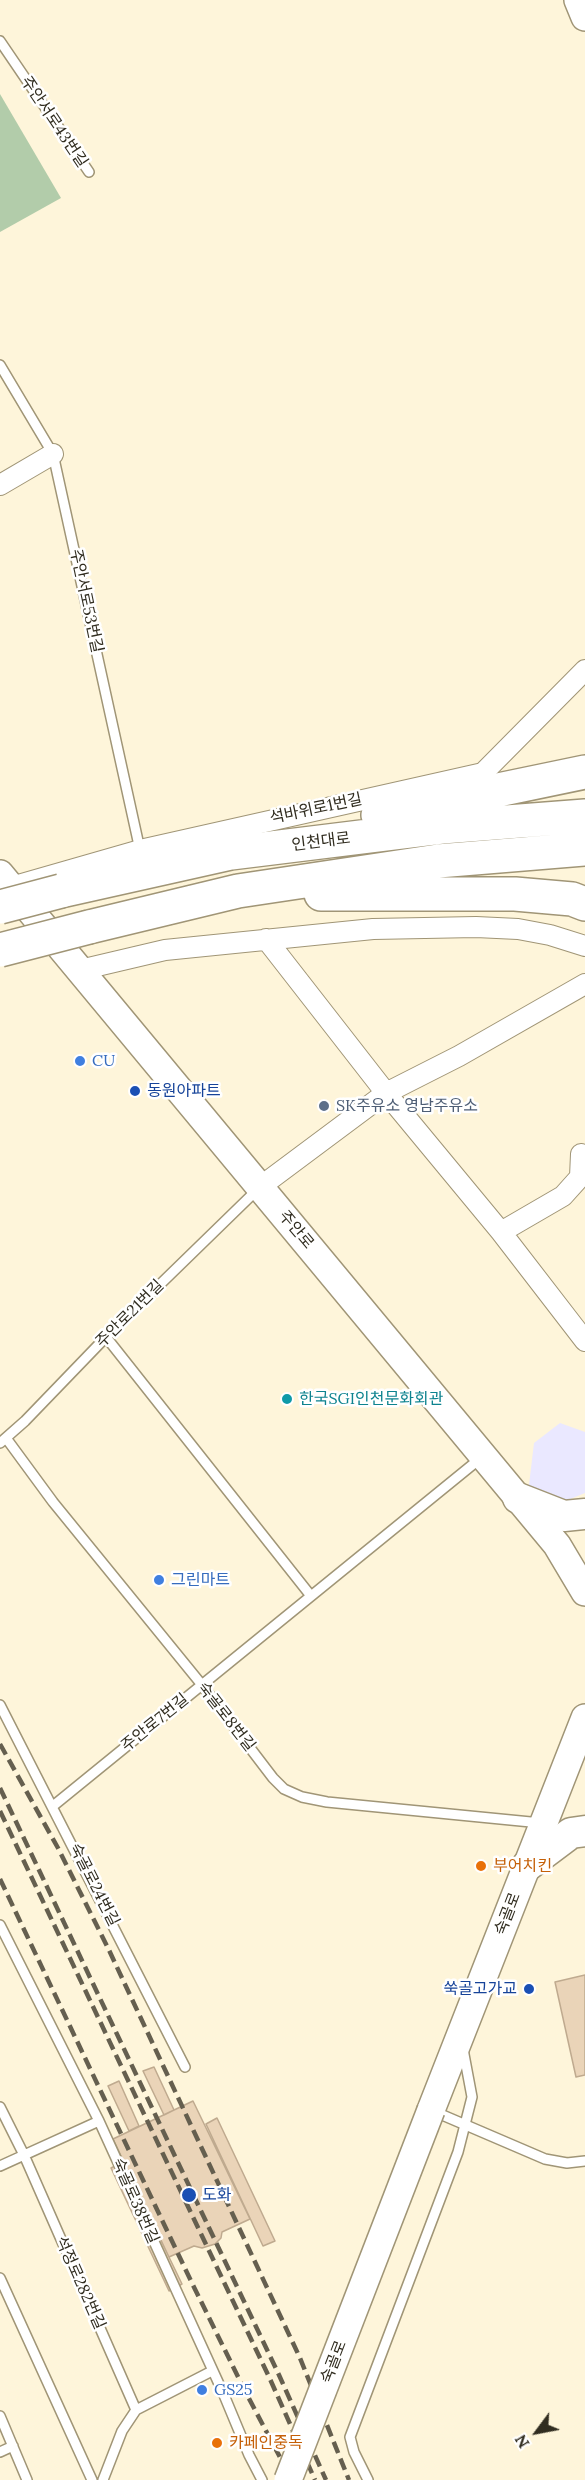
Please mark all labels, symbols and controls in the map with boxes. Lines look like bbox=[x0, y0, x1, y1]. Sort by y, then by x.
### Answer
street label: 주안서로43번길 bbox=[16, 73, 92, 171]
street label: 주안서로53번길 bbox=[66, 547, 106, 655]
street label: 석바위로1번길 bbox=[268, 790, 364, 828]
street label: 인천대로 bbox=[291, 829, 351, 855]
place label: CU bbox=[92, 1051, 115, 1071]
marker: CU bbox=[73, 1054, 87, 1068]
place label: 동원아파트 bbox=[147, 1081, 221, 1101]
marker: 동원아파트 bbox=[128, 1084, 142, 1098]
place label: SK주유소 영남주유소 bbox=[336, 1096, 478, 1116]
marker: SK주유소 영남주유소 bbox=[317, 1099, 331, 1113]
street label: 주안로 bbox=[274, 1207, 318, 1253]
street label: 주안로21번길 bbox=[92, 1276, 168, 1352]
place label: 한국SGI인천문화회관 bbox=[299, 1389, 443, 1409]
marker: 한국SGI인천문화회관 bbox=[280, 1392, 294, 1406]
place label: 그린마트 bbox=[171, 1570, 230, 1590]
marker: 그린마트 bbox=[152, 1573, 166, 1587]
street label: 숙골로8번길 bbox=[193, 1679, 259, 1755]
street label: 주안로7번길 bbox=[117, 1690, 193, 1756]
street label: 숙골로24번길 bbox=[65, 1840, 123, 1930]
place label: 부어치킨 bbox=[493, 1856, 552, 1876]
marker: 부어치킨 bbox=[474, 1859, 488, 1873]
street label: 숙골로 bbox=[491, 1890, 525, 1938]
place label: 쑥골고가교 bbox=[443, 1979, 517, 1999]
marker: 쑥골고가교 bbox=[522, 1982, 536, 1996]
street label: 숙골로38번길 bbox=[108, 2155, 162, 2247]
place label: 도화 bbox=[202, 2185, 231, 2205]
marker: 도화 bbox=[180, 2186, 198, 2204]
street label: 석정로282번길 bbox=[51, 2234, 109, 2332]
street label: 숙골로 bbox=[317, 2338, 351, 2386]
place label: GS25 bbox=[214, 2380, 253, 2400]
marker: GS25 bbox=[195, 2383, 209, 2397]
north arrow bbox=[507, 2402, 567, 2462]
text: N bbox=[510, 2431, 533, 2452]
place label: 카페인중독 bbox=[229, 2433, 303, 2453]
marker: 카페인중독 bbox=[210, 2436, 224, 2450]

